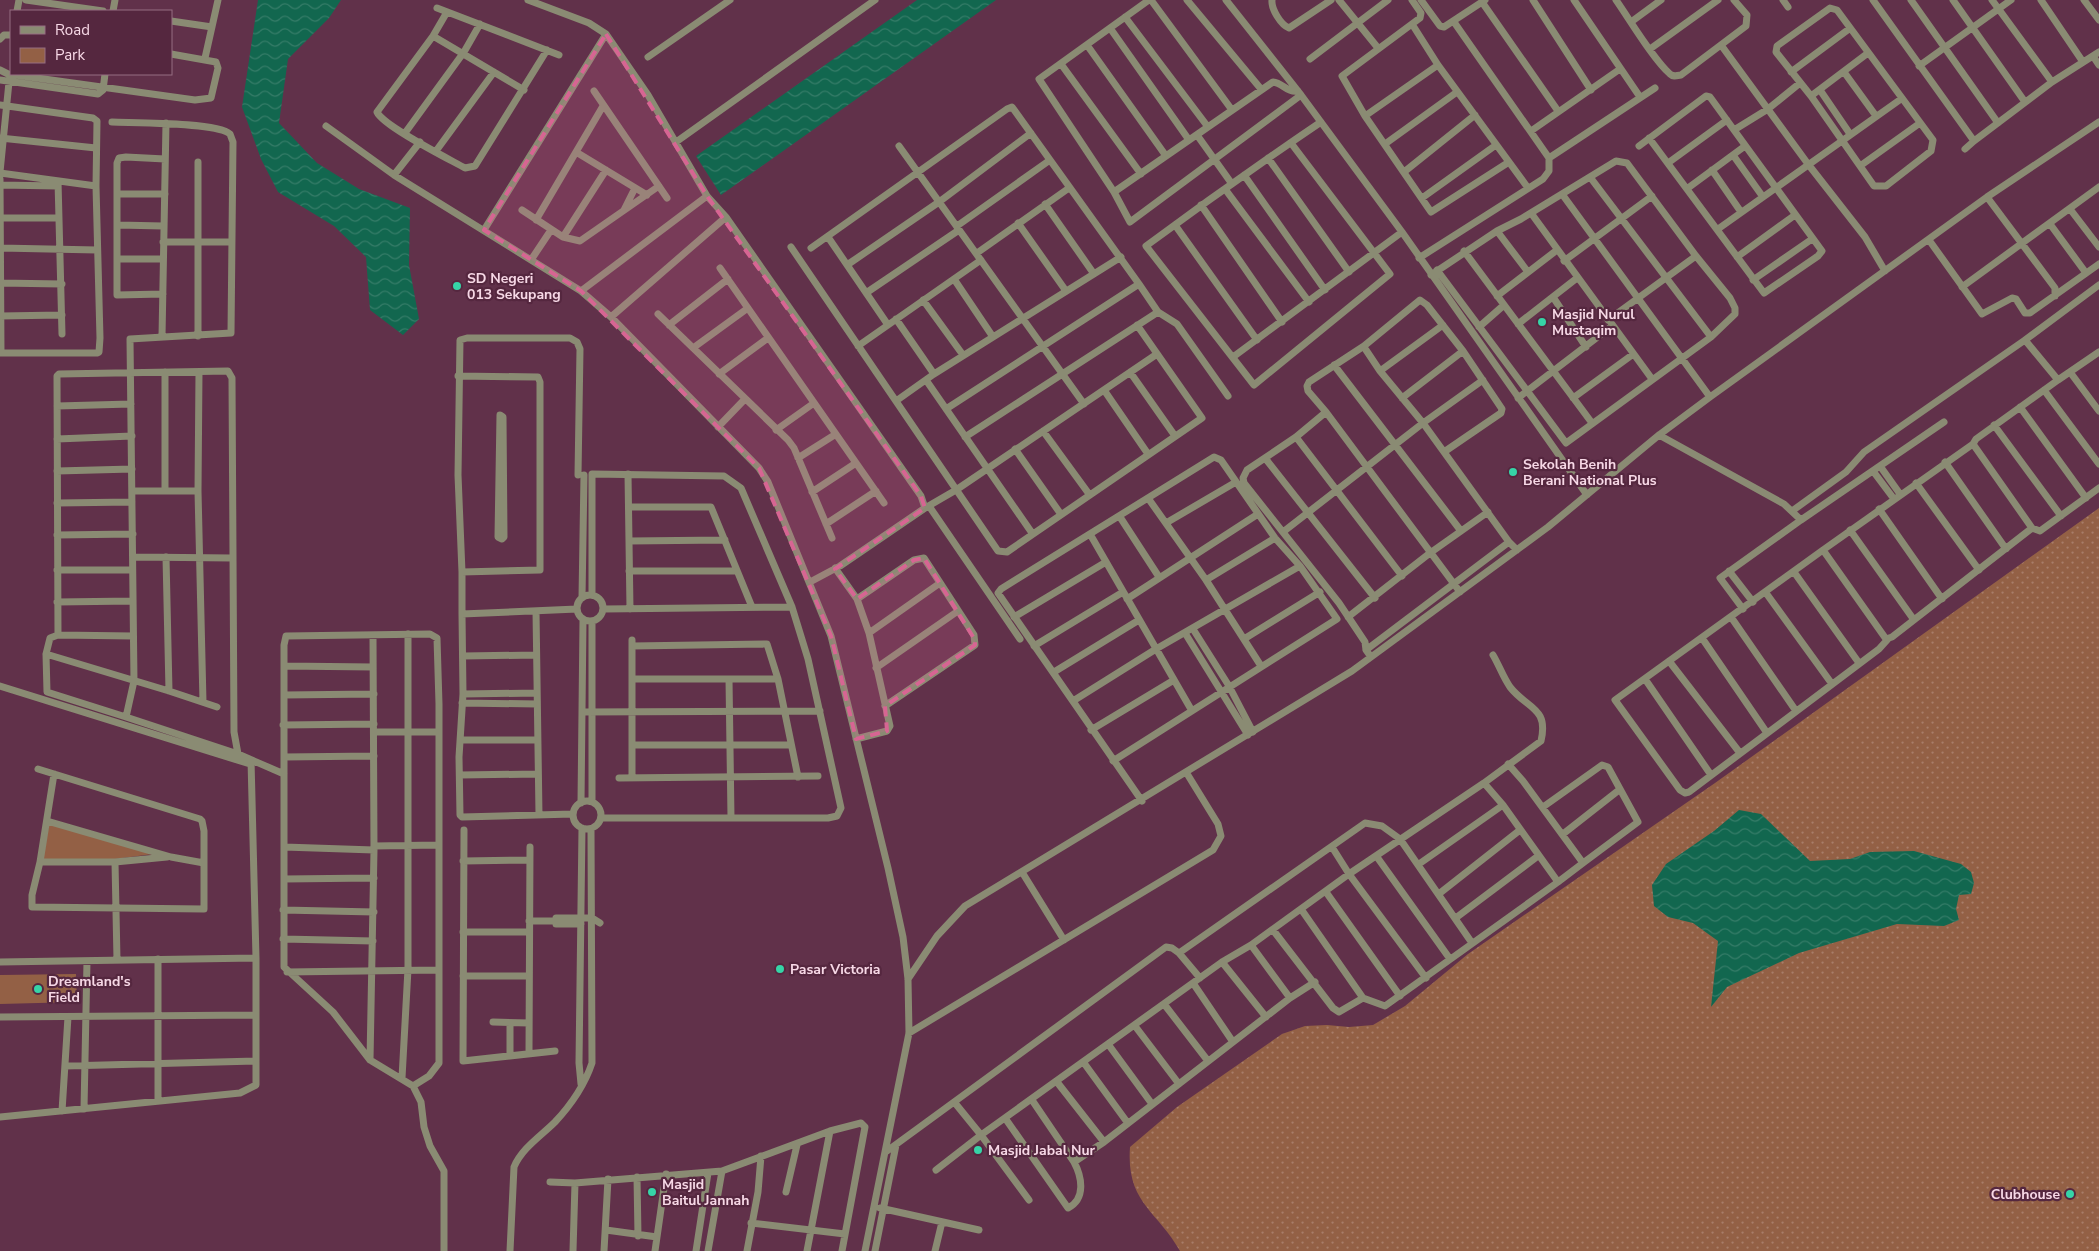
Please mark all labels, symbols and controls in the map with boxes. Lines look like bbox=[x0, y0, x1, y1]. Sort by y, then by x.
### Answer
legend bbox=[10, 10, 172, 75]
text: Road bbox=[55, 20, 90, 40]
text: Park bbox=[55, 45, 85, 65]
place label: SD Negeri 013 Sekupang bbox=[467, 269, 561, 304]
marker: SD Negeri 013 Sekupang bbox=[451, 280, 463, 292]
place label: Masjid Nurul Mustaqim bbox=[1552, 305, 1635, 340]
marker: Masjid Nurul Mustaqim bbox=[1536, 316, 1548, 328]
place label: Sekolah Benih Berani National Plus bbox=[1523, 455, 1657, 490]
marker: Sekolah Benih Berani National Plus bbox=[1507, 466, 1519, 478]
place label: Pasar Victoria bbox=[790, 960, 881, 979]
marker: Pasar Victoria bbox=[774, 963, 786, 975]
place label: Dreamland's Field bbox=[48, 972, 131, 1007]
marker: Dreamland's Field bbox=[32, 983, 44, 995]
place label: Masjid Jabal Nur bbox=[988, 1141, 1096, 1160]
marker: Masjid Jabal Nur bbox=[972, 1144, 984, 1156]
place label: Masjid Baitul Jannah bbox=[662, 1175, 749, 1210]
place label: Clubhouse bbox=[1991, 1185, 2060, 1204]
marker: Masjid Baitul Jannah bbox=[646, 1186, 658, 1198]
marker: Clubhouse bbox=[2064, 1188, 2076, 1200]

